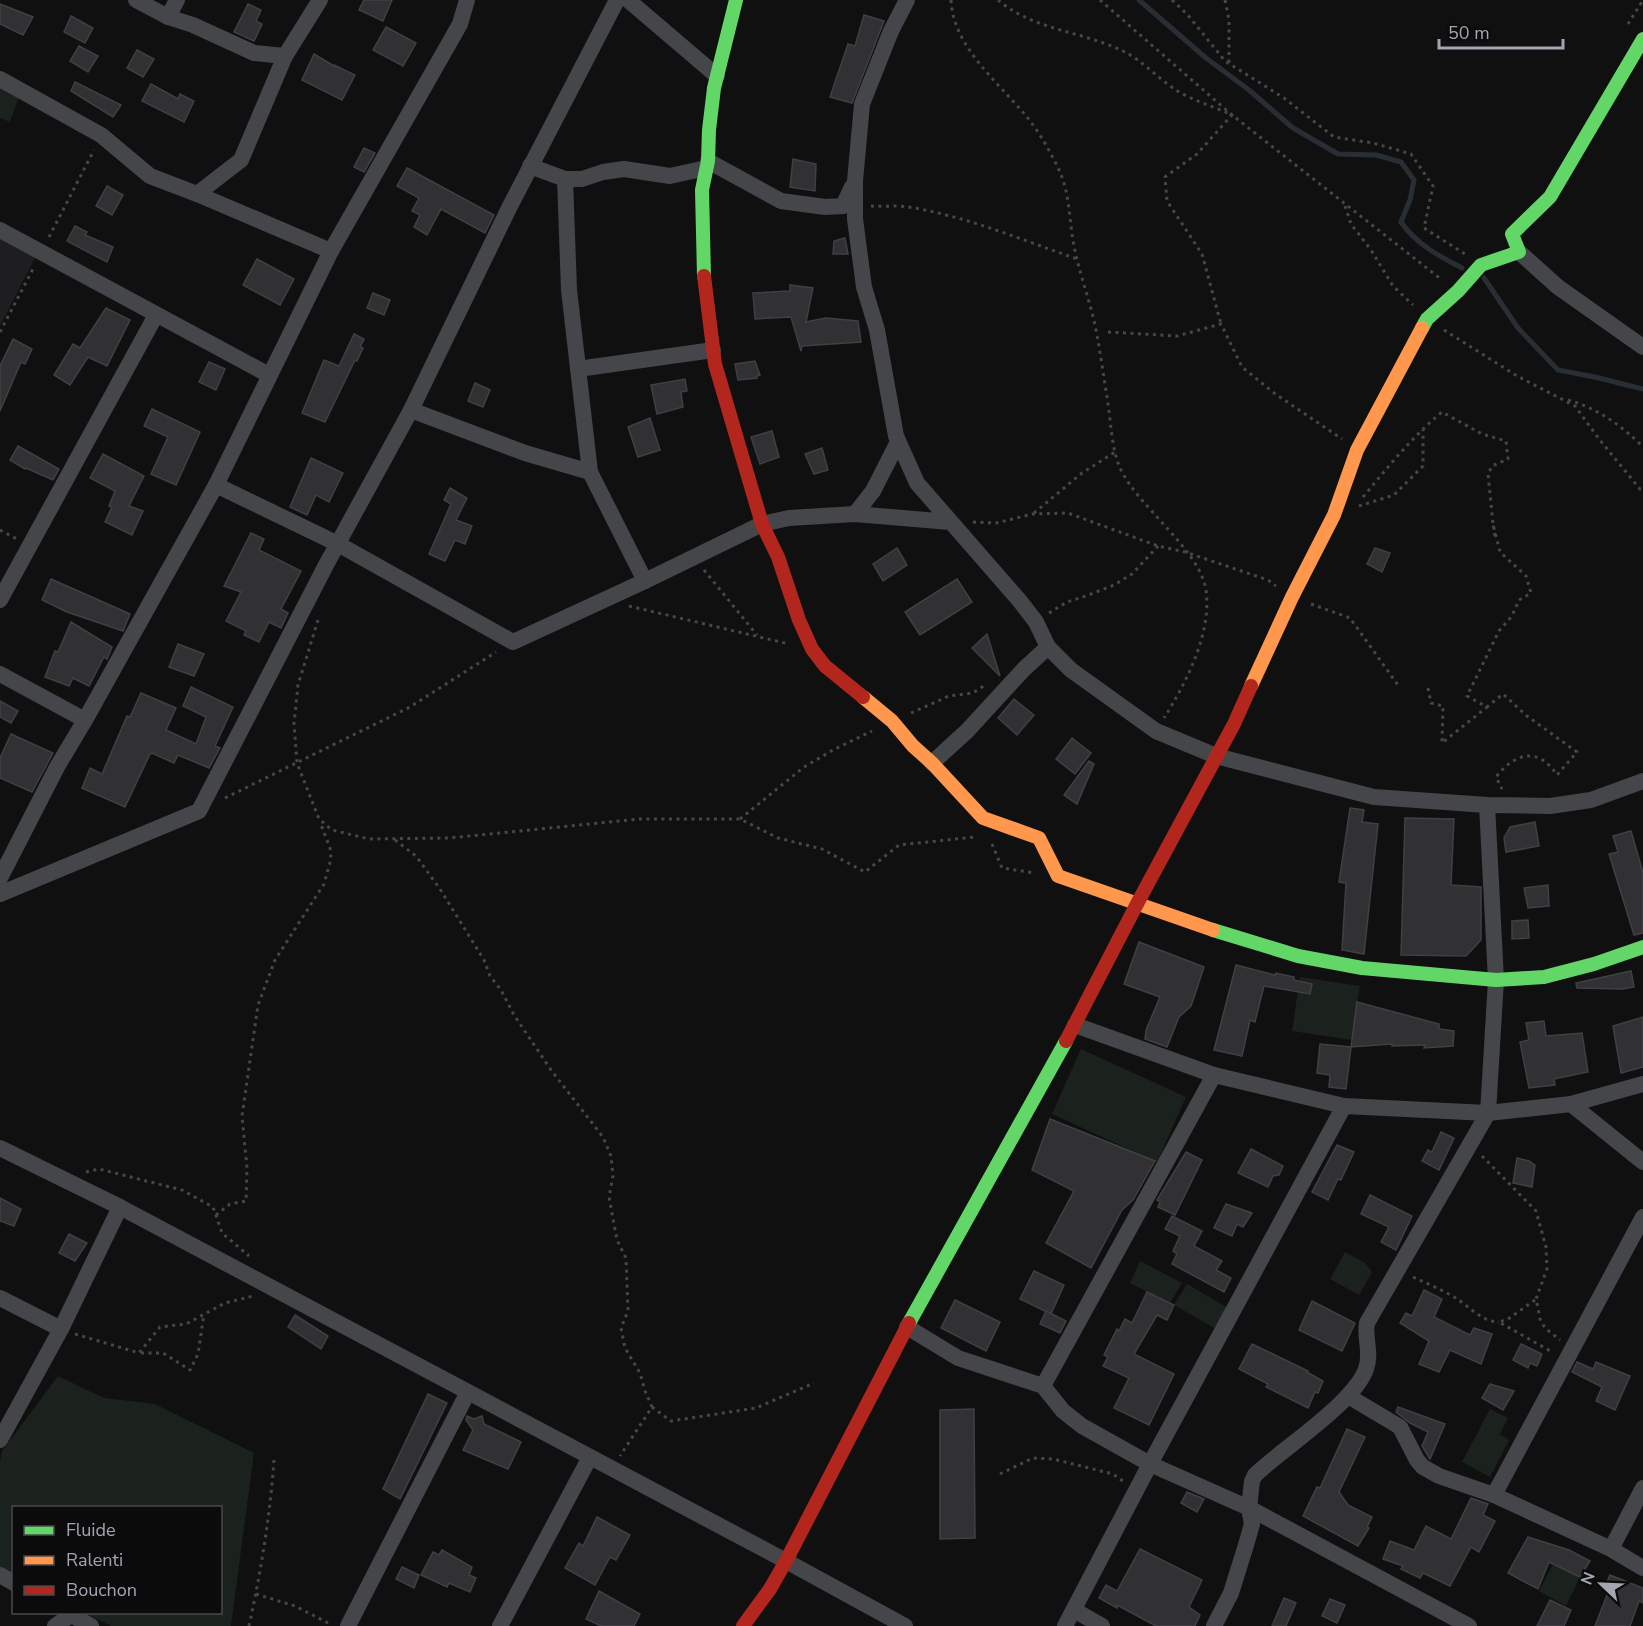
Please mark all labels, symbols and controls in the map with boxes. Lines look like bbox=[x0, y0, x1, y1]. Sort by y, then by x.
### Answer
scale bar bbox=[1439, 12, 1564, 50]
text: 50 m bbox=[1448, 21, 1490, 45]
legend bbox=[12, 1506, 222, 1614]
text: Fluide bbox=[66, 1518, 116, 1542]
text: Ralenti bbox=[66, 1548, 123, 1572]
north arrow bbox=[1571, 1554, 1631, 1614]
text: N bbox=[1576, 1569, 1601, 1588]
text: Bouchon bbox=[66, 1578, 137, 1602]

